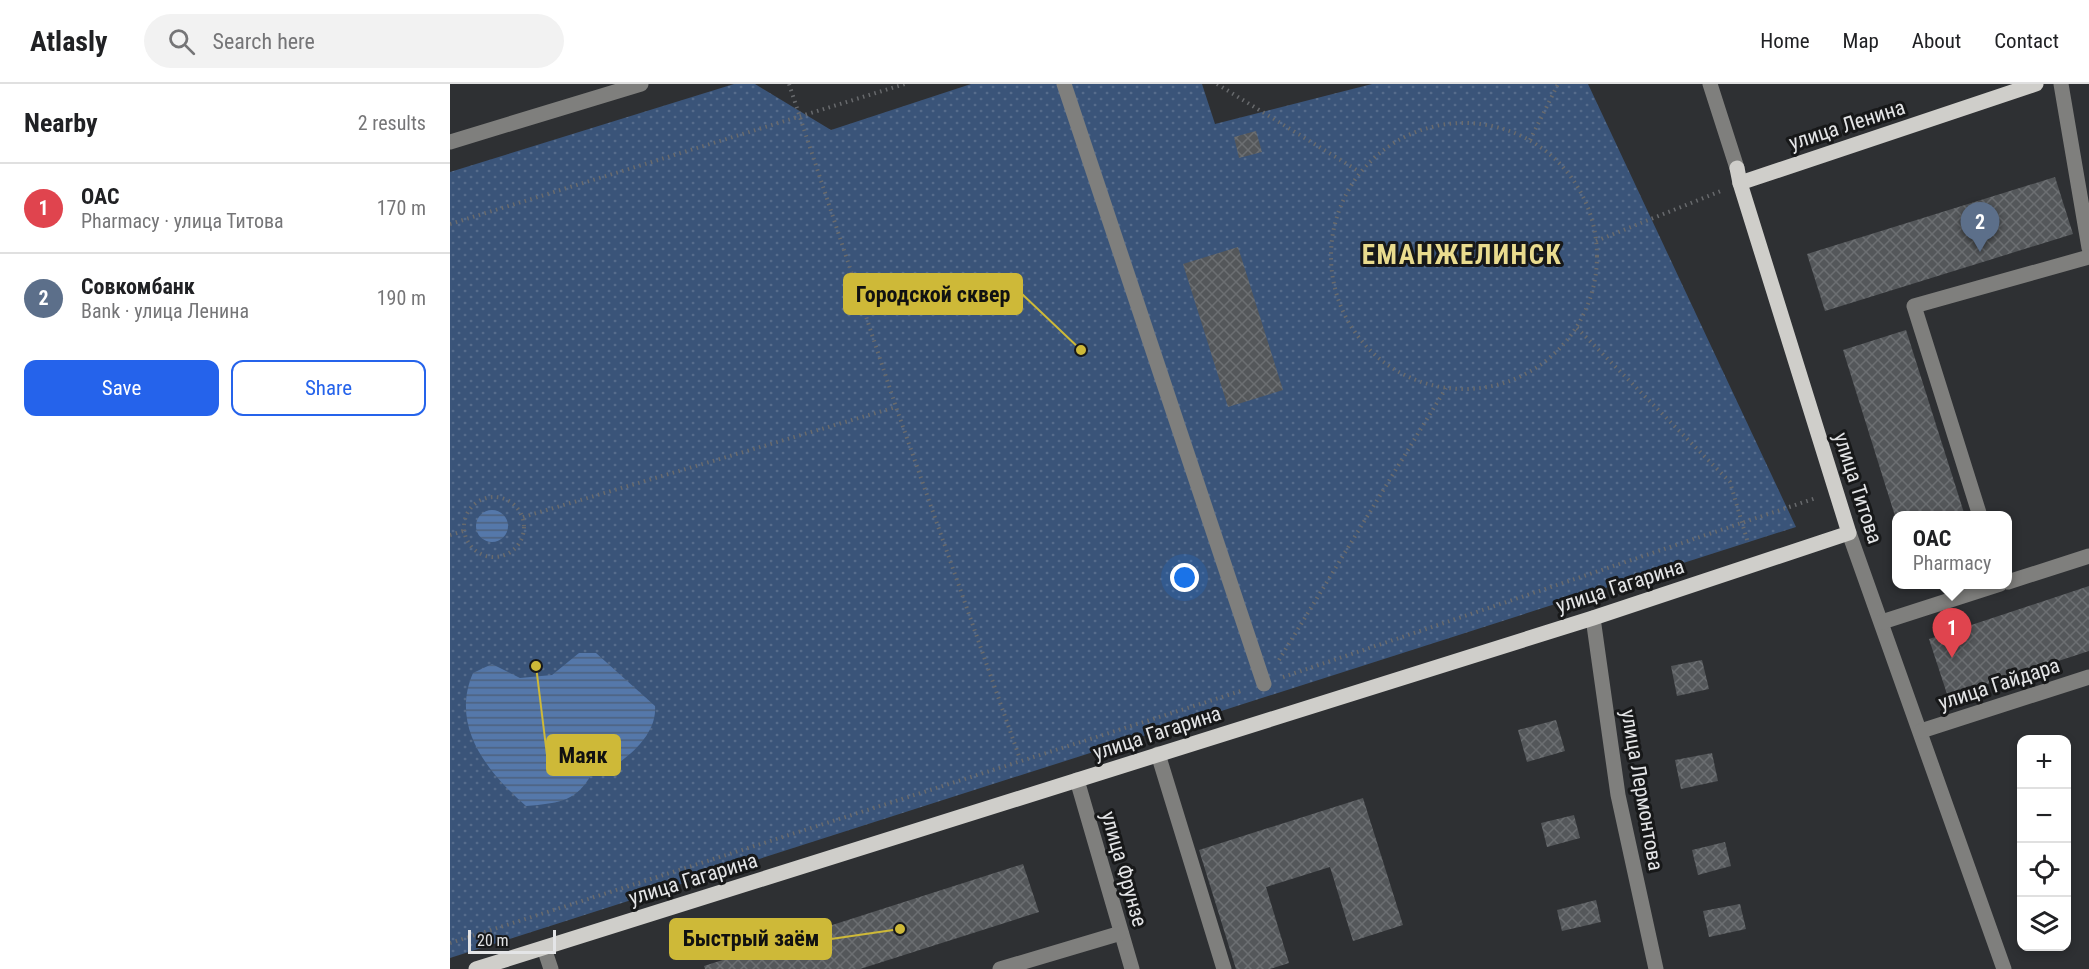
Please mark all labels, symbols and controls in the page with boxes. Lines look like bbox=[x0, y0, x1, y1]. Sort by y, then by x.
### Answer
search box bbox=[144, 14, 564, 68]
text: Atlasly bbox=[30, 25, 108, 58]
icon: search bbox=[165, 25, 198, 58]
text: Search here bbox=[213, 29, 315, 54]
text: Home bbox=[1760, 29, 1810, 53]
text: Map bbox=[1843, 29, 1879, 53]
text: About bbox=[1912, 29, 1961, 53]
text: Contact bbox=[1994, 29, 2059, 53]
street label: улица Ленина bbox=[1786, 95, 1908, 155]
text: Nearby bbox=[24, 108, 98, 138]
text: 2 results bbox=[358, 111, 426, 135]
text: ОАС bbox=[81, 184, 120, 209]
text: 1 bbox=[38, 196, 49, 220]
text: 170 m bbox=[377, 196, 426, 220]
pin: 2 bbox=[1960, 202, 2000, 252]
text: Pharmacy · улица Титова bbox=[81, 209, 284, 233]
district label: ЕМАНЖЕЛИНСК bbox=[1362, 239, 1562, 271]
text: Совкомбанк bbox=[81, 274, 195, 299]
callout: Городской сквер bbox=[844, 274, 1022, 314]
text: Городской сквер bbox=[856, 282, 1010, 307]
text: 2 bbox=[38, 286, 49, 310]
text: 190 m bbox=[377, 286, 426, 310]
text: Bank · улица Ленина bbox=[81, 299, 249, 323]
button: Save bbox=[24, 360, 219, 416]
button: Share bbox=[231, 360, 426, 416]
street label: улица Титова bbox=[1829, 429, 1887, 547]
popup bbox=[1892, 511, 2012, 589]
text: ОАС bbox=[1913, 526, 1951, 551]
text: Pharmacy bbox=[1913, 551, 1991, 575]
street label: улица Гагарина bbox=[1553, 554, 1687, 618]
your location bbox=[1170, 563, 1199, 592]
pin: 1 bbox=[1932, 608, 1972, 658]
street label: улица Гайдара bbox=[1935, 653, 2063, 715]
street label: улица Гагарина bbox=[1090, 701, 1224, 765]
street label: улица Лермонтова bbox=[1616, 708, 1668, 872]
callout: Маяк bbox=[547, 735, 620, 775]
map controls bbox=[2017, 735, 2071, 951]
button: + bbox=[2017, 735, 2071, 789]
text: Маяк bbox=[559, 743, 607, 768]
button: − bbox=[2017, 789, 2071, 843]
street label: улица Фрунзе bbox=[1096, 809, 1152, 930]
button: locate bbox=[2017, 843, 2071, 897]
street label: улица Гагарина bbox=[626, 848, 760, 910]
button: layers bbox=[2017, 897, 2071, 951]
callout: Быстрый заём bbox=[670, 919, 831, 959]
text: Быстрый заём bbox=[683, 926, 819, 951]
scale bar bbox=[468, 927, 556, 954]
text: 20 m bbox=[477, 931, 509, 950]

